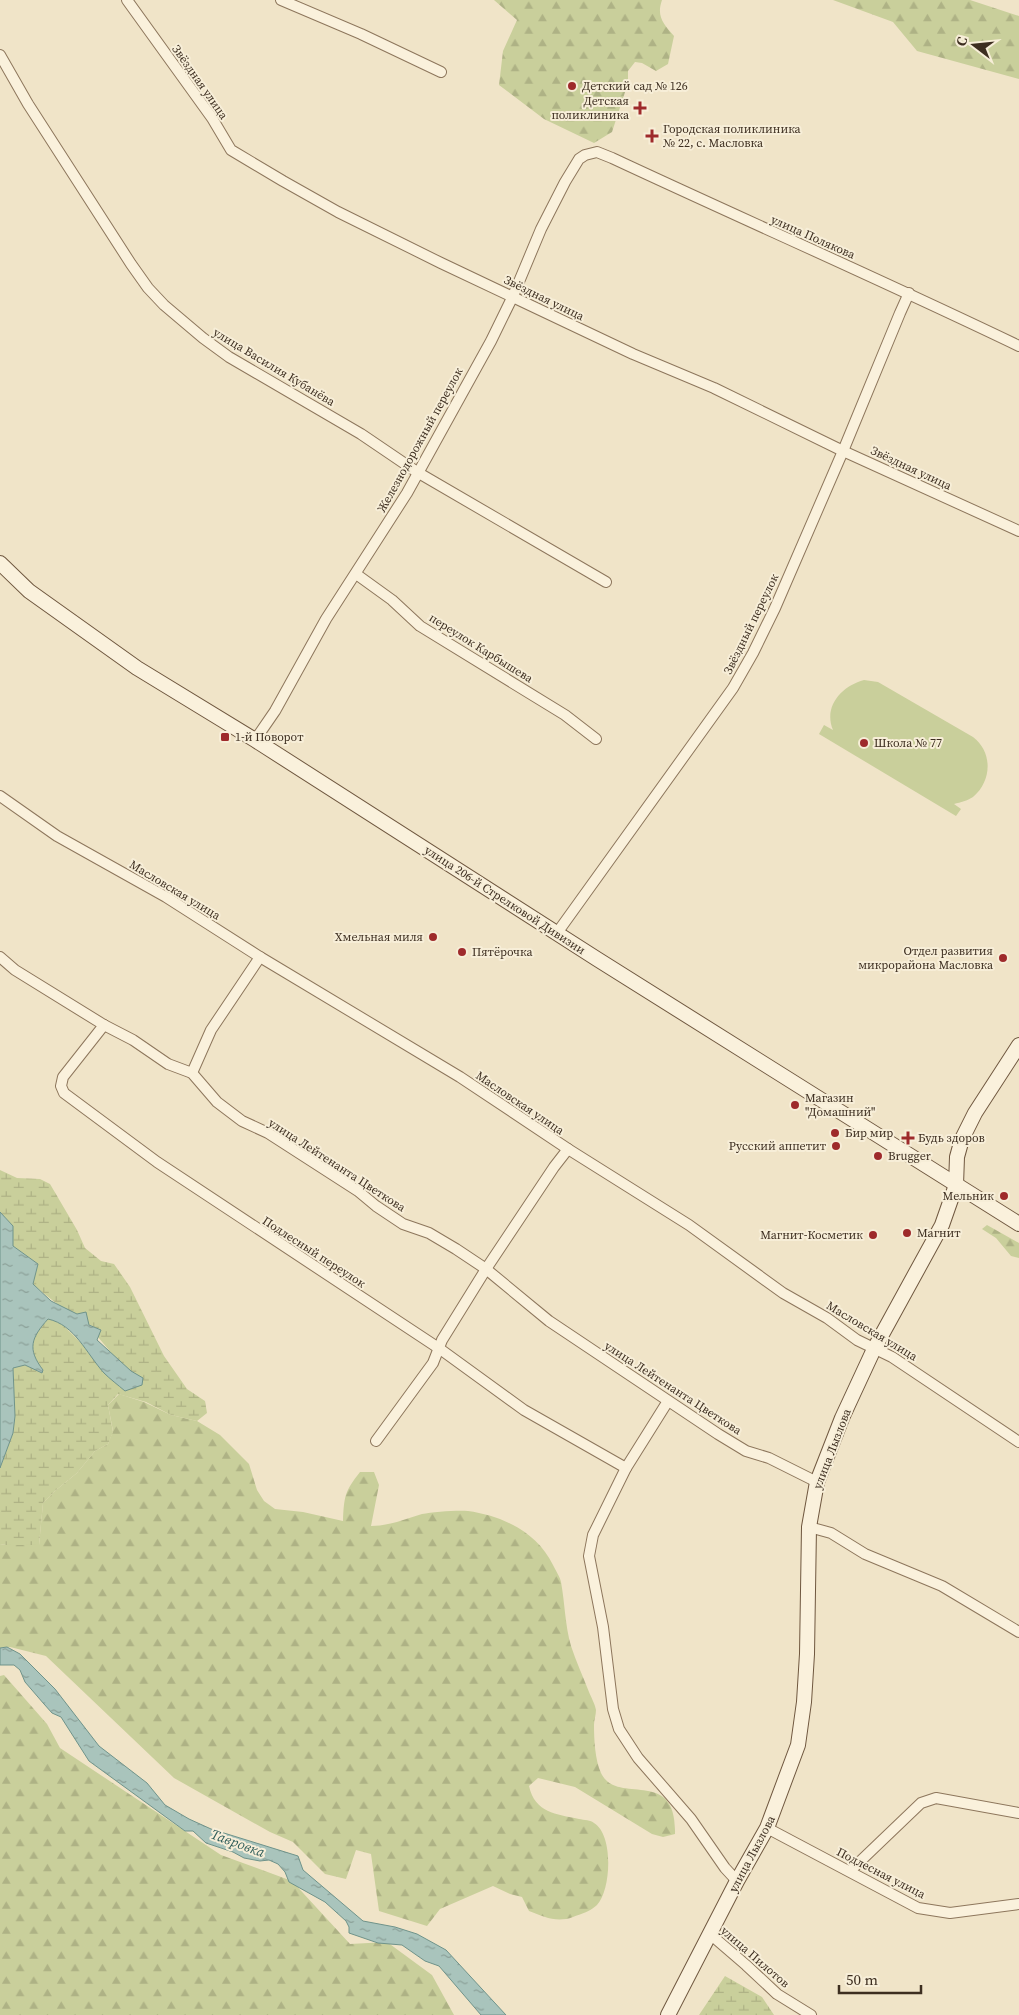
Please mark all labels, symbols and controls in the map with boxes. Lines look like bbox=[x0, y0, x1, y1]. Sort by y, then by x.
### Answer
north arrow bbox=[949, 20, 999, 70]
text: С bbox=[951, 34, 972, 48]
street label: Звёздная улица bbox=[168, 42, 232, 123]
place label: Детский сад № 126 bbox=[582, 78, 688, 94]
marker: Детский сад № 126 bbox=[566, 80, 578, 92]
place label: Детская поликлиника bbox=[551, 93, 630, 123]
marker: Детская поликлиника bbox=[633, 101, 647, 115]
place label: Городская поликлиника № 22, с. Масловка bbox=[663, 121, 802, 151]
marker: Городская поликлиника № 22, с. Масловка bbox=[645, 129, 659, 143]
street label: улица Полякова bbox=[768, 211, 858, 263]
street label: Звёздная улица bbox=[501, 272, 588, 325]
street label: улица Василия Кубанёва bbox=[210, 324, 339, 410]
street label: Железнодорожный переулок bbox=[373, 364, 467, 515]
street label: Звёздная улица bbox=[868, 442, 955, 494]
street label: Звёздный переулок bbox=[720, 571, 782, 677]
street label: переулок Карбышева bbox=[426, 610, 537, 687]
place label: 1-й Поворот bbox=[235, 729, 304, 745]
marker: 1-й Поворот bbox=[219, 731, 231, 743]
place label: Школа № 77 bbox=[874, 735, 942, 751]
marker: Школа № 77 bbox=[858, 737, 870, 749]
street label: улица 206-й Стрелковой Дивизии bbox=[421, 842, 589, 958]
street label: Масловская улица bbox=[127, 857, 224, 924]
place label: Хмельная миля bbox=[335, 929, 423, 945]
marker: Хмельная миля bbox=[427, 931, 439, 943]
place label: Отдел развития микрорайона Масловка bbox=[858, 943, 994, 973]
place label: Пятёрочка bbox=[472, 944, 533, 960]
marker: Пятёрочка bbox=[456, 946, 468, 958]
marker: Отдел развития микрорайона Масловка bbox=[997, 952, 1009, 964]
street label: Масловская улица bbox=[473, 1067, 568, 1139]
place label: Магазин "Домашний" bbox=[805, 1090, 875, 1120]
marker: Магазин "Домашний" bbox=[789, 1099, 801, 1111]
street label: улица Лейтенанта Цветкова bbox=[265, 1115, 409, 1216]
place label: Бир мир bbox=[845, 1125, 893, 1141]
marker: Бир мир bbox=[829, 1127, 841, 1139]
place label: Будь здоров bbox=[918, 1130, 985, 1146]
marker: Будь здоров bbox=[902, 1132, 914, 1144]
place label: Русский аппетит bbox=[729, 1138, 827, 1154]
marker: Русский аппетит bbox=[830, 1140, 842, 1152]
place label: Brugger bbox=[888, 1148, 931, 1164]
marker: Brugger bbox=[872, 1150, 884, 1162]
place label: Мельник bbox=[943, 1188, 994, 1204]
marker: Мельник bbox=[998, 1190, 1010, 1202]
street label: Подлесный переулок bbox=[259, 1213, 369, 1292]
place label: Магнит bbox=[917, 1225, 961, 1241]
place label: Магнит-Косметик bbox=[760, 1227, 863, 1243]
marker: Магнит bbox=[901, 1227, 913, 1239]
marker: Магнит-Косметик bbox=[867, 1229, 879, 1241]
street label: Масловская улица bbox=[824, 1298, 921, 1365]
street label: улица Лейтенанта Цветкова bbox=[601, 1338, 745, 1439]
street label: улица Лызлова bbox=[809, 1406, 855, 1491]
street label: улица Лызлова bbox=[725, 1812, 779, 1895]
water label: Тавровка bbox=[208, 1824, 268, 1862]
street label: Подлесная улица bbox=[834, 1844, 929, 1903]
street label: улица Пилотов bbox=[717, 1923, 793, 1991]
scale bar bbox=[839, 1962, 922, 1994]
text: 50 m bbox=[846, 1969, 878, 1990]

